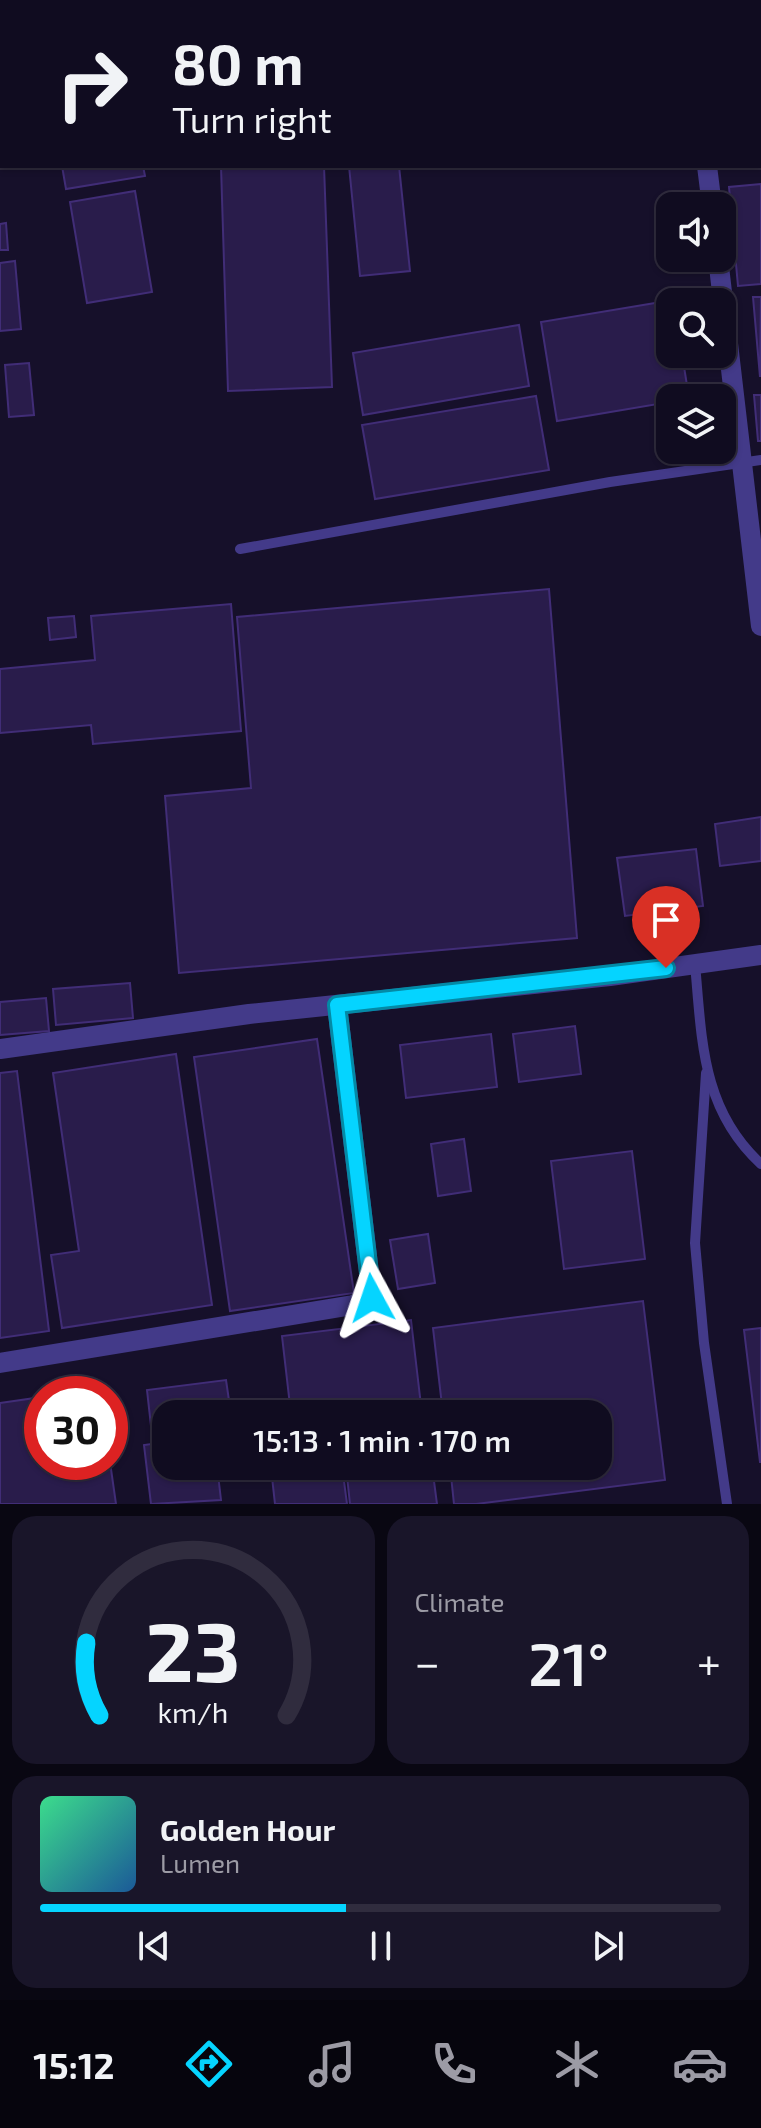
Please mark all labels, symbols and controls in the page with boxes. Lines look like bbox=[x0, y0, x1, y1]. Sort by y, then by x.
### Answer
text: 80 m bbox=[172, 29, 304, 96]
icon: right bbox=[40, 32, 144, 136]
text: Turn right bbox=[172, 97, 332, 140]
map controls bbox=[656, 192, 736, 464]
button: sound bbox=[656, 192, 736, 272]
button: search bbox=[656, 288, 736, 368]
button: layers bbox=[656, 384, 736, 464]
pin bbox=[632, 886, 700, 968]
icon: arrive bbox=[644, 898, 688, 942]
position arrow bbox=[330, 1256, 414, 1340]
speed limit sign: 30 bbox=[24, 1376, 128, 1480]
text: 15:13 · 1 min · 170 m bbox=[253, 1422, 511, 1458]
text: Climate bbox=[415, 1586, 504, 1617]
text: 23 bbox=[146, 1599, 241, 1699]
text: 21° bbox=[528, 1626, 609, 1698]
text: − bbox=[415, 1635, 440, 1688]
text: + bbox=[697, 1635, 721, 1688]
text: km/h bbox=[158, 1694, 229, 1729]
text: Golden Hour bbox=[160, 1811, 335, 1847]
text: Lumen bbox=[160, 1847, 240, 1878]
icon: previous bbox=[132, 1924, 176, 1968]
icon: pause bbox=[359, 1924, 403, 1968]
icon: next bbox=[586, 1924, 630, 1968]
icon: directions bbox=[181, 2036, 237, 2092]
icon: music bbox=[304, 2036, 360, 2092]
icon: phone bbox=[426, 2036, 482, 2092]
icon: climate bbox=[549, 2036, 605, 2092]
icon: car bbox=[672, 2036, 728, 2092]
text: 15:12 bbox=[33, 2043, 114, 2086]

